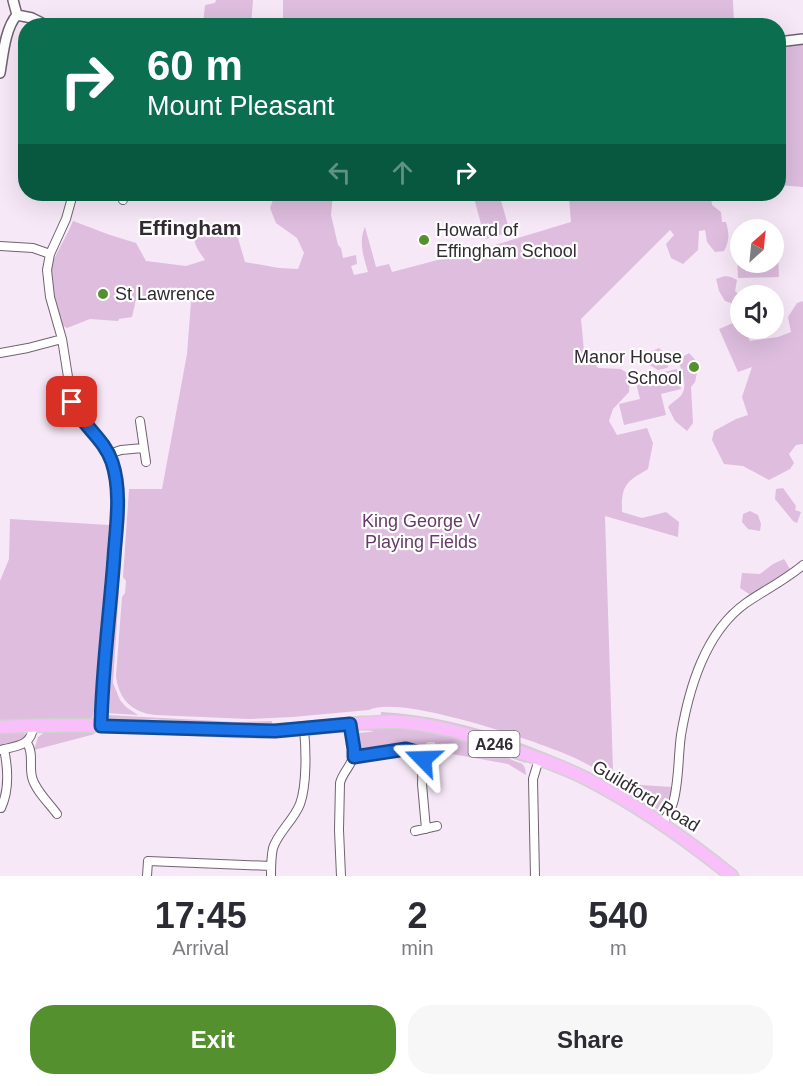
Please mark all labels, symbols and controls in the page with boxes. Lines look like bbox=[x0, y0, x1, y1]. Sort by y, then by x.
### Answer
icon: right bbox=[48, 42, 126, 120]
text: 60 m bbox=[147, 42, 243, 89]
text: Mount Pleasant bbox=[147, 91, 335, 121]
icon: left bbox=[323, 156, 356, 189]
icon: ahead bbox=[386, 156, 419, 189]
icon: right bbox=[449, 156, 482, 189]
district label: Effingham bbox=[139, 216, 241, 239]
north arrow bbox=[730, 219, 784, 273]
map controls bbox=[730, 219, 784, 339]
place label: Howard of Effingham School bbox=[436, 220, 577, 261]
marker: Howard of Effingham School bbox=[417, 233, 431, 247]
place label: St Lawrence bbox=[115, 284, 215, 304]
button: sound bbox=[730, 285, 784, 339]
marker: St Lawrence bbox=[96, 287, 110, 301]
place label: Manor House School bbox=[574, 347, 682, 388]
marker: Manor House School bbox=[687, 360, 701, 374]
pin bbox=[46, 376, 97, 427]
icon: arrive bbox=[55, 385, 88, 418]
park label: King George V Playing Fields bbox=[362, 511, 480, 552]
position arrow bbox=[391, 727, 455, 791]
road number: A246 bbox=[468, 731, 520, 757]
street label: Guildford Road bbox=[589, 756, 703, 836]
text: 17:45 bbox=[155, 895, 247, 936]
text: 2 bbox=[407, 895, 427, 936]
text: 540 bbox=[588, 895, 648, 936]
text: Arrival bbox=[172, 937, 229, 959]
text: min bbox=[401, 937, 434, 959]
text: m bbox=[610, 937, 627, 959]
button: Exit bbox=[30, 1005, 396, 1074]
button: Share bbox=[408, 1005, 773, 1074]

